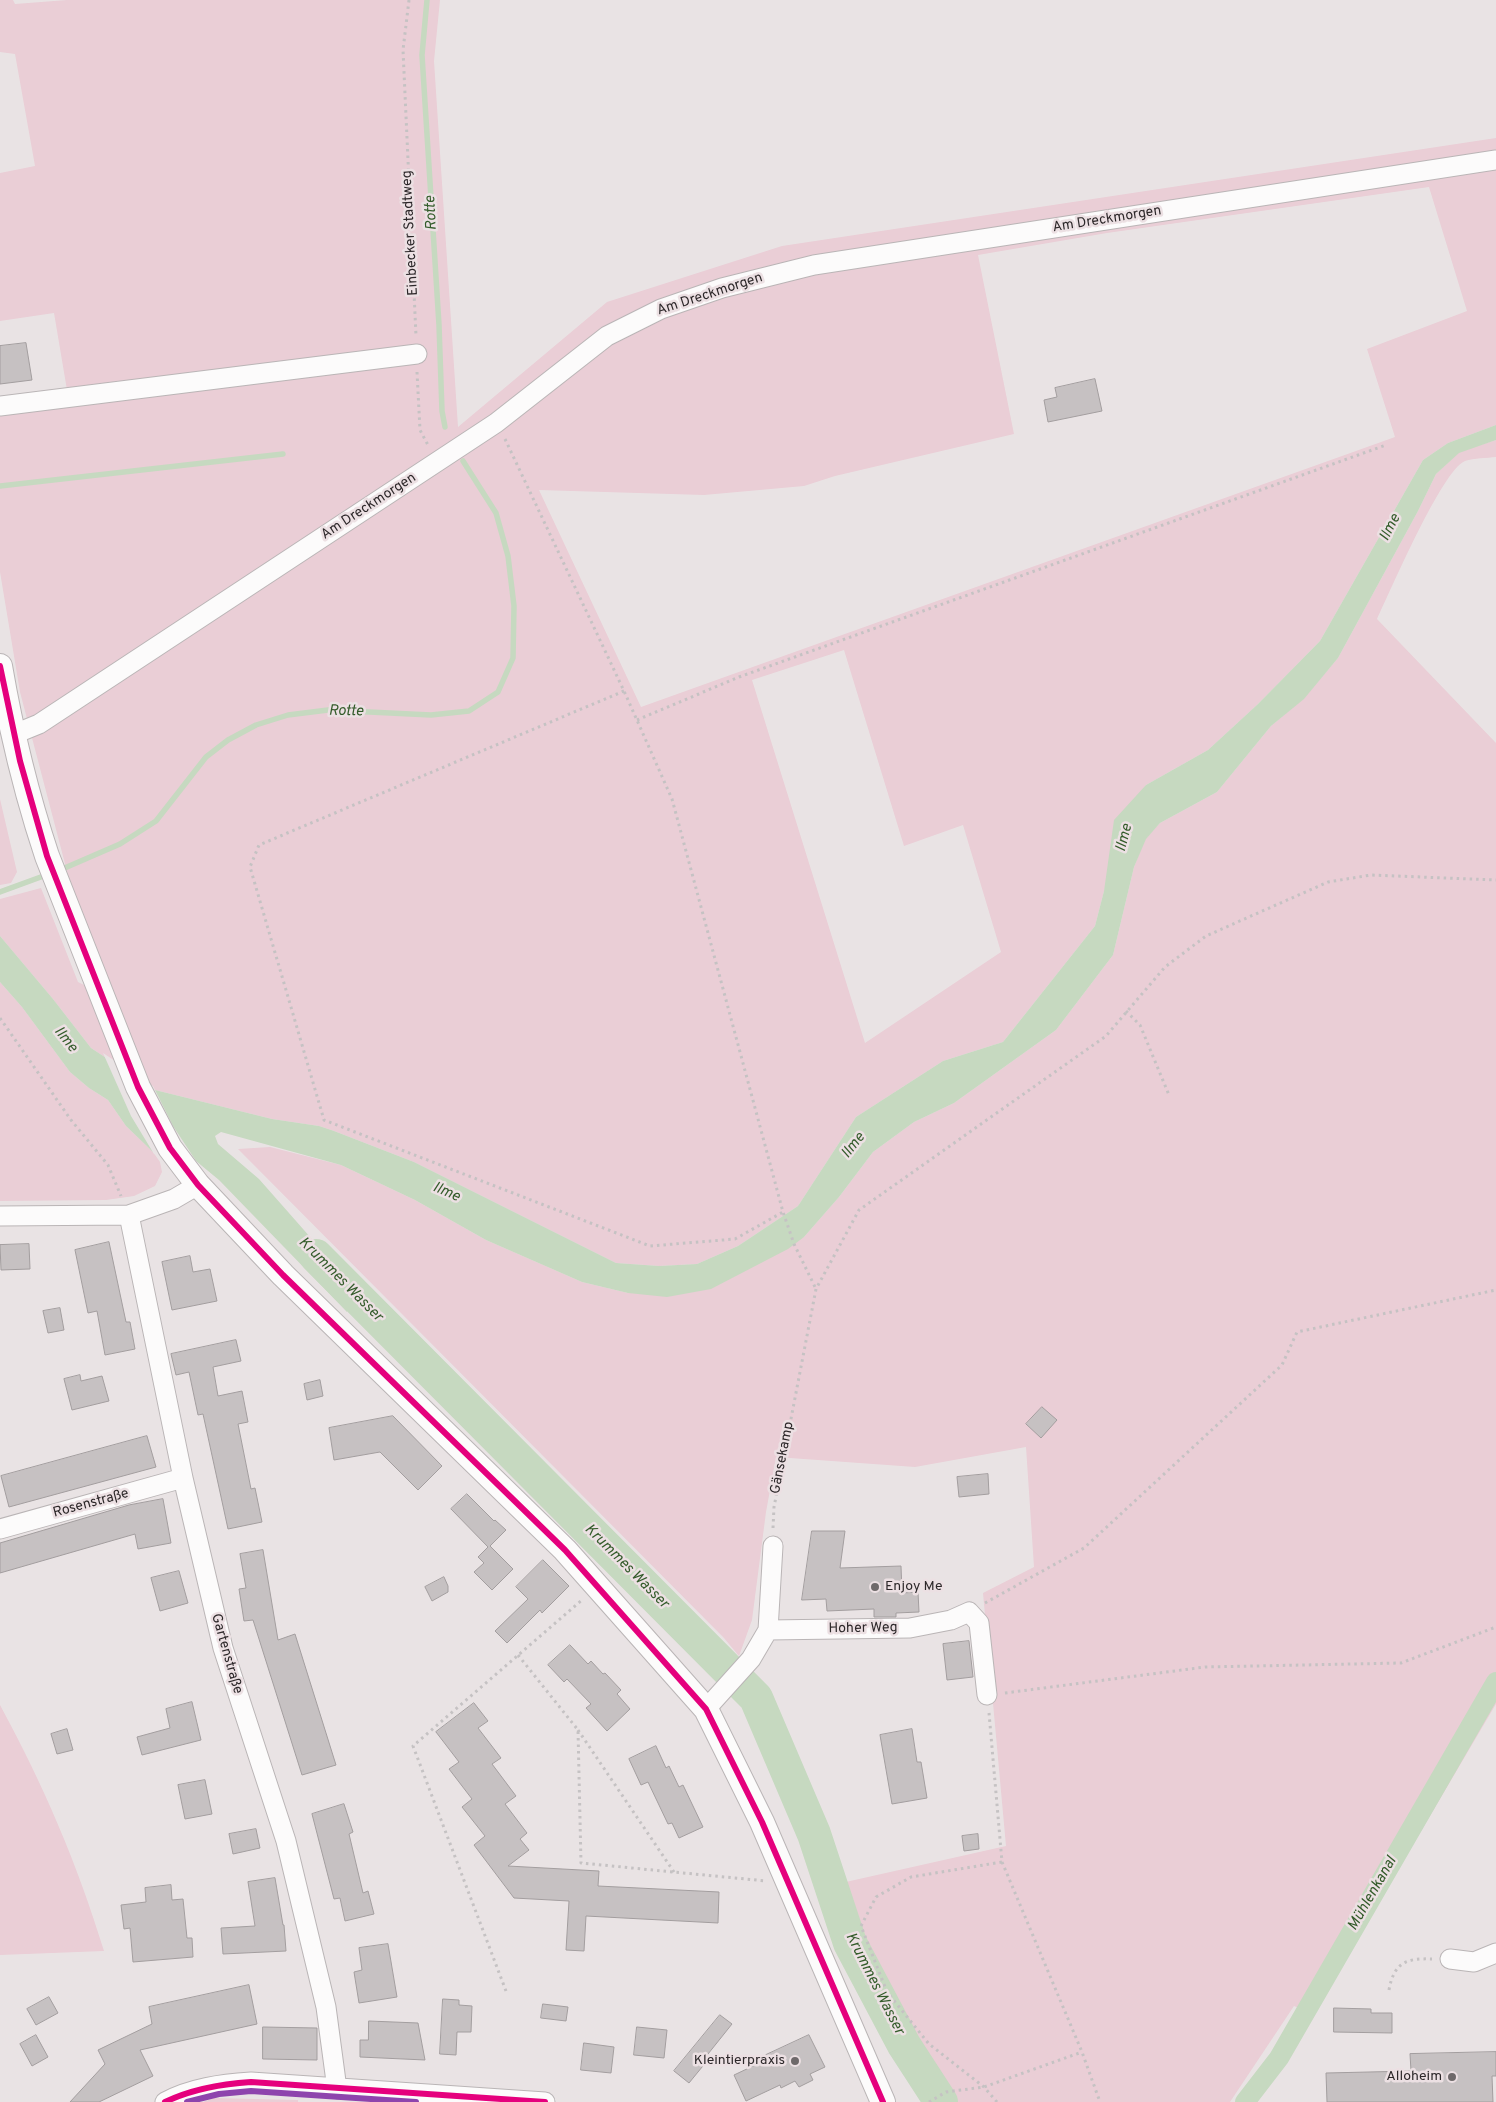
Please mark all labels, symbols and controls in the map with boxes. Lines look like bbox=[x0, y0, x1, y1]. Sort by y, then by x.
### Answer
street label: Einbecker Stadtweg bbox=[399, 170, 423, 296]
water label: Rotte bbox=[422, 195, 442, 231]
street label: Am Dreckmorgen bbox=[1051, 203, 1163, 237]
street label: Am Dreckmorgen bbox=[655, 270, 765, 320]
street label: Am Dreckmorgen bbox=[318, 470, 420, 544]
water label: Ilme bbox=[1377, 511, 1405, 545]
water label: Rotte bbox=[328, 703, 364, 721]
water label: Ilme bbox=[1113, 822, 1137, 854]
water label: Ilme bbox=[49, 1023, 81, 1057]
water label: Ilme bbox=[838, 1129, 870, 1163]
water label: Ilme bbox=[430, 1179, 462, 1207]
water label: Krummes Wasser bbox=[294, 1234, 386, 1326]
street label: Gänsekamp bbox=[768, 1420, 798, 1496]
street label: Rosenstraße bbox=[51, 1486, 131, 1522]
water label: Krummes Wasser bbox=[580, 1521, 672, 1613]
place label: Enjoy Me bbox=[885, 1579, 942, 1595]
marker: Enjoy Me bbox=[869, 1581, 881, 1593]
street label: Gartenstraße bbox=[207, 1612, 245, 1696]
street label: Hoher Weg bbox=[828, 1620, 898, 1638]
water label: Mühlenkanal bbox=[1345, 1854, 1401, 1934]
water label: Krummes Wasser bbox=[841, 1930, 907, 2038]
place label: Kleintierpraxis bbox=[694, 2053, 785, 2069]
marker: Kleintierpraxis bbox=[789, 2055, 801, 2067]
place label: Alloheim bbox=[1386, 2069, 1442, 2085]
marker: Alloheim bbox=[1446, 2071, 1458, 2083]

